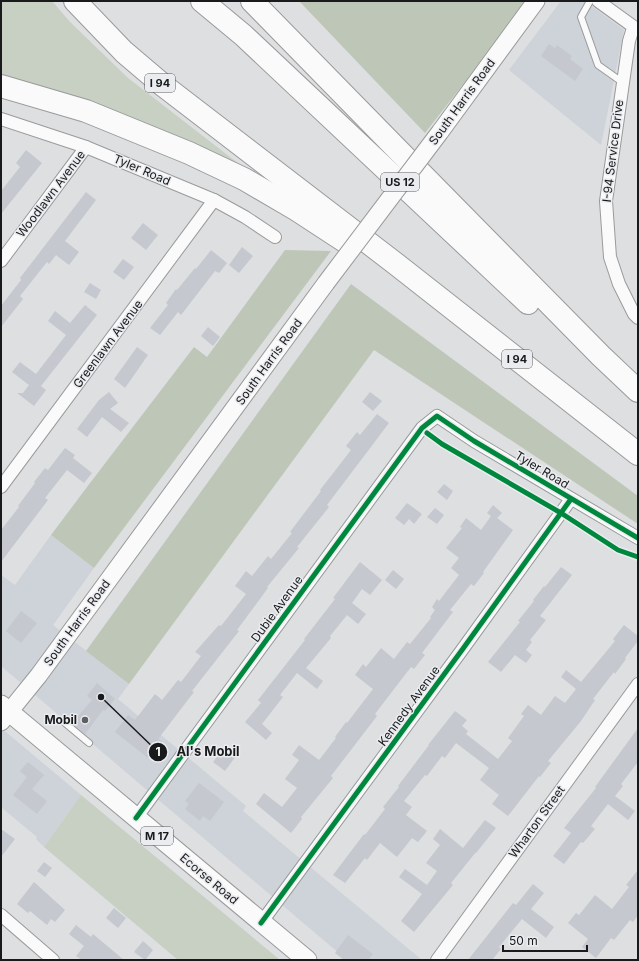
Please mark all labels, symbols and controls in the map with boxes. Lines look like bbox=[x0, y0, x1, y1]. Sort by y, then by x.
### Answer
street label: South Harris Road bbox=[425, 56, 498, 148]
road number: I 94 bbox=[145, 74, 175, 92]
street label: I-94 Service Drive bbox=[599, 99, 626, 203]
street label: Woodlawn Avenue bbox=[13, 147, 88, 240]
street label: Tyler Road bbox=[111, 151, 173, 188]
road number: US 12 bbox=[381, 173, 419, 191]
street label: Greenlawn Avenue bbox=[70, 297, 146, 391]
street label: South Harris Road bbox=[232, 316, 305, 408]
road number: I 94 bbox=[502, 350, 532, 368]
street label: Tyler Road bbox=[512, 448, 572, 492]
street label: Dubie Avenue bbox=[247, 573, 306, 645]
street label: South Harris Road bbox=[40, 577, 113, 669]
street label: Kennedy Avenue bbox=[374, 663, 443, 749]
place label: Mobil bbox=[44, 712, 77, 727]
marker: Mobil bbox=[80, 715, 90, 725]
callout: Al's Mobil bbox=[148, 739, 247, 764]
text: Al's Mobil bbox=[176, 743, 240, 759]
text: 1 bbox=[155, 744, 161, 759]
street label: Wharton Street bbox=[505, 783, 568, 861]
road number: M 17 bbox=[141, 827, 173, 845]
street label: Ecorse Road bbox=[177, 850, 242, 907]
scale bar bbox=[503, 927, 587, 953]
text: 50 m bbox=[509, 933, 538, 948]

